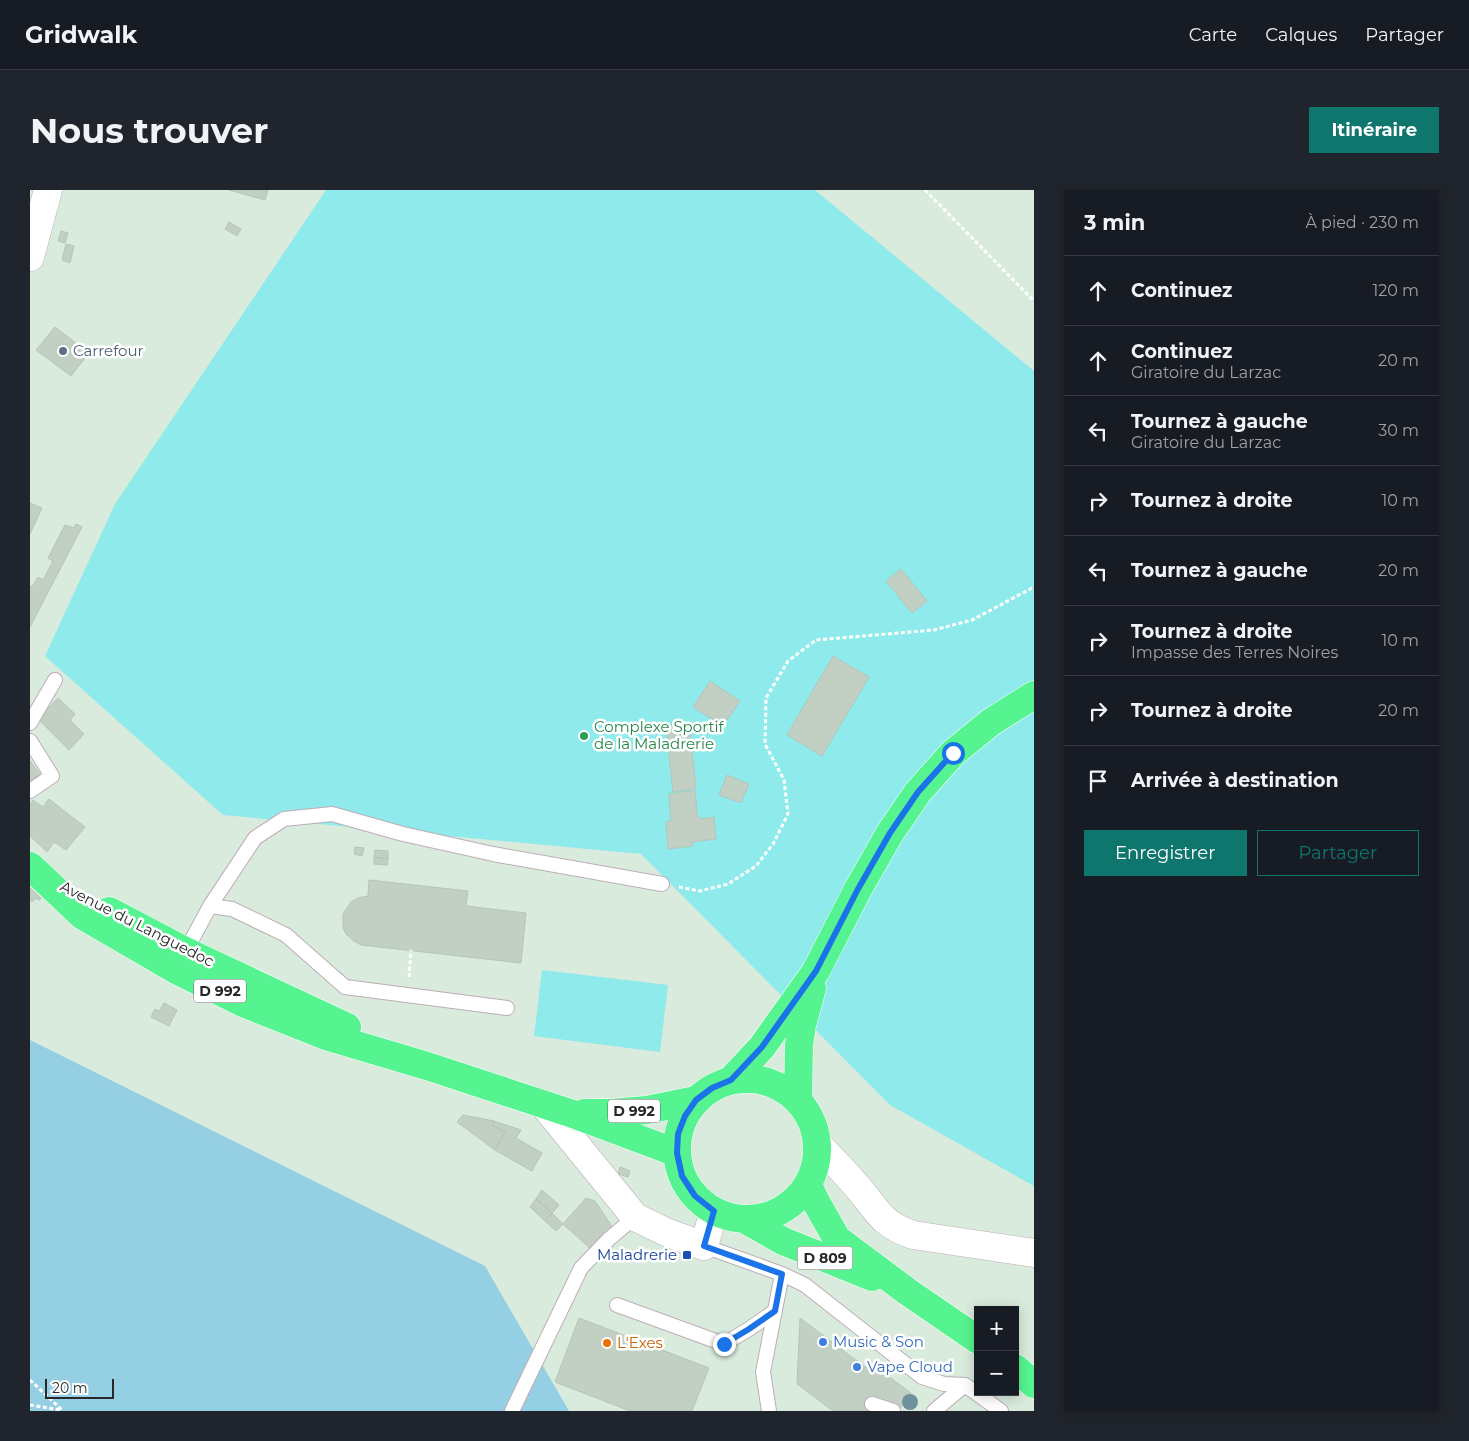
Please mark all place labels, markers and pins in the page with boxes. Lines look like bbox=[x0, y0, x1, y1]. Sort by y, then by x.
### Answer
place label: Carrefour bbox=[73, 341, 144, 360]
marker: Carrefour bbox=[57, 345, 69, 357]
place label: Complexe Sportif de la Maladrerie bbox=[594, 717, 725, 753]
marker: Complexe Sportif de la Maladrerie bbox=[578, 730, 590, 742]
place label: Maladrerie bbox=[597, 1245, 677, 1264]
marker: Maladrerie bbox=[681, 1249, 693, 1261]
place label: Music & Son bbox=[833, 1332, 924, 1351]
place label: L'Exes bbox=[617, 1333, 663, 1352]
marker: Music & Son bbox=[817, 1336, 829, 1348]
marker: L'Exes bbox=[601, 1337, 613, 1349]
place label: Vape Cloud bbox=[867, 1357, 953, 1376]
marker: Vape Cloud bbox=[851, 1361, 863, 1373]

